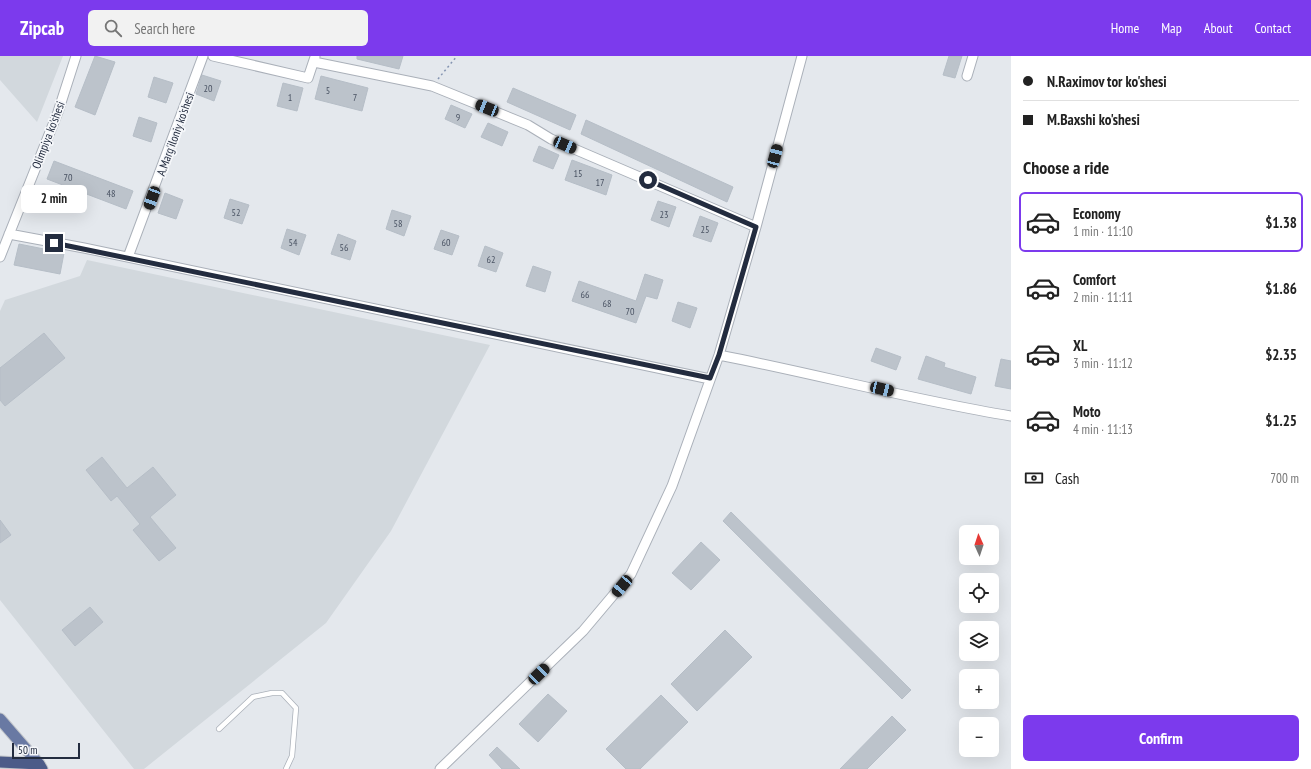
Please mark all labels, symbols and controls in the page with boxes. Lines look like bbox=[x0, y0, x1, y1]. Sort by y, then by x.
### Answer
search box bbox=[88, 10, 368, 46]
text: Zipcab bbox=[20, 16, 64, 40]
icon: search bbox=[102, 17, 124, 39]
text: Search here bbox=[134, 19, 195, 38]
text: Home bbox=[1111, 19, 1139, 37]
text: Map bbox=[1161, 19, 1182, 37]
text: About bbox=[1204, 19, 1233, 37]
text: Contact bbox=[1255, 19, 1291, 37]
text: N.Raximov tor ko'shesi bbox=[1047, 72, 1167, 91]
house number: 20 bbox=[204, 82, 213, 95]
house number: 5 bbox=[326, 84, 330, 97]
street label: A.Marg'iloniy ko'shesi bbox=[153, 90, 197, 178]
house number: 1 bbox=[288, 91, 292, 104]
house number: 7 bbox=[353, 91, 357, 104]
car bbox=[474, 98, 500, 118]
street label: Olimpiya ko'shesi bbox=[28, 99, 68, 171]
text: M.Baxshi ko'shesi bbox=[1047, 110, 1140, 129]
house number: 9 bbox=[456, 111, 460, 124]
car bbox=[552, 135, 578, 155]
car bbox=[766, 143, 784, 169]
text: Choose a ride bbox=[1023, 156, 1109, 179]
house number: 15 bbox=[574, 167, 583, 180]
house number: 70 bbox=[64, 171, 73, 184]
route start bbox=[639, 171, 657, 189]
house number: 17 bbox=[596, 176, 605, 189]
callout: 2 min bbox=[21, 185, 87, 213]
car bbox=[142, 185, 162, 211]
house number: 48 bbox=[107, 187, 116, 200]
text: 2 min bbox=[41, 190, 67, 207]
icon: car bbox=[1025, 204, 1061, 240]
text: Economy bbox=[1073, 204, 1121, 223]
house number: 52 bbox=[232, 206, 241, 219]
house number: 23 bbox=[660, 208, 669, 221]
text: $1.38 bbox=[1265, 213, 1297, 232]
house number: 58 bbox=[394, 217, 403, 230]
house number: 25 bbox=[701, 223, 710, 236]
text: 1 min · 11:10 bbox=[1073, 223, 1133, 240]
route end bbox=[45, 234, 63, 252]
house number: 54 bbox=[289, 236, 298, 249]
house number: 60 bbox=[442, 236, 451, 249]
house number: 56 bbox=[340, 241, 349, 254]
house number: 62 bbox=[487, 253, 496, 266]
icon: car bbox=[1025, 270, 1061, 306]
text: Comfort bbox=[1073, 270, 1116, 289]
text: $1.86 bbox=[1265, 279, 1297, 298]
house number: 66 bbox=[581, 288, 590, 301]
text: 2 min · 11:11 bbox=[1073, 289, 1133, 306]
house number: 68 bbox=[603, 297, 612, 310]
house number: 70 bbox=[626, 305, 635, 318]
icon: car bbox=[1025, 336, 1061, 372]
text: XL bbox=[1073, 336, 1087, 355]
text: $2.35 bbox=[1265, 345, 1297, 364]
text: 3 min · 11:12 bbox=[1073, 355, 1133, 372]
car bbox=[869, 380, 895, 398]
icon: car bbox=[1025, 402, 1061, 438]
text: Moto bbox=[1073, 402, 1101, 421]
text: $1.25 bbox=[1265, 411, 1297, 430]
text: 4 min · 11:13 bbox=[1073, 421, 1133, 438]
icon: cash bbox=[1023, 467, 1045, 489]
text: Cash bbox=[1055, 469, 1079, 488]
text: 700 m bbox=[1270, 470, 1299, 487]
north arrow bbox=[959, 525, 999, 565]
map controls bbox=[959, 525, 999, 757]
car bbox=[610, 573, 634, 599]
button: locate bbox=[959, 573, 999, 613]
button: layers bbox=[959, 621, 999, 661]
car bbox=[526, 661, 552, 687]
button: + bbox=[959, 669, 999, 709]
button: Confirm bbox=[1023, 715, 1299, 761]
button: − bbox=[959, 717, 999, 757]
scale bar bbox=[12, 741, 80, 760]
text: 50 m bbox=[18, 743, 37, 757]

